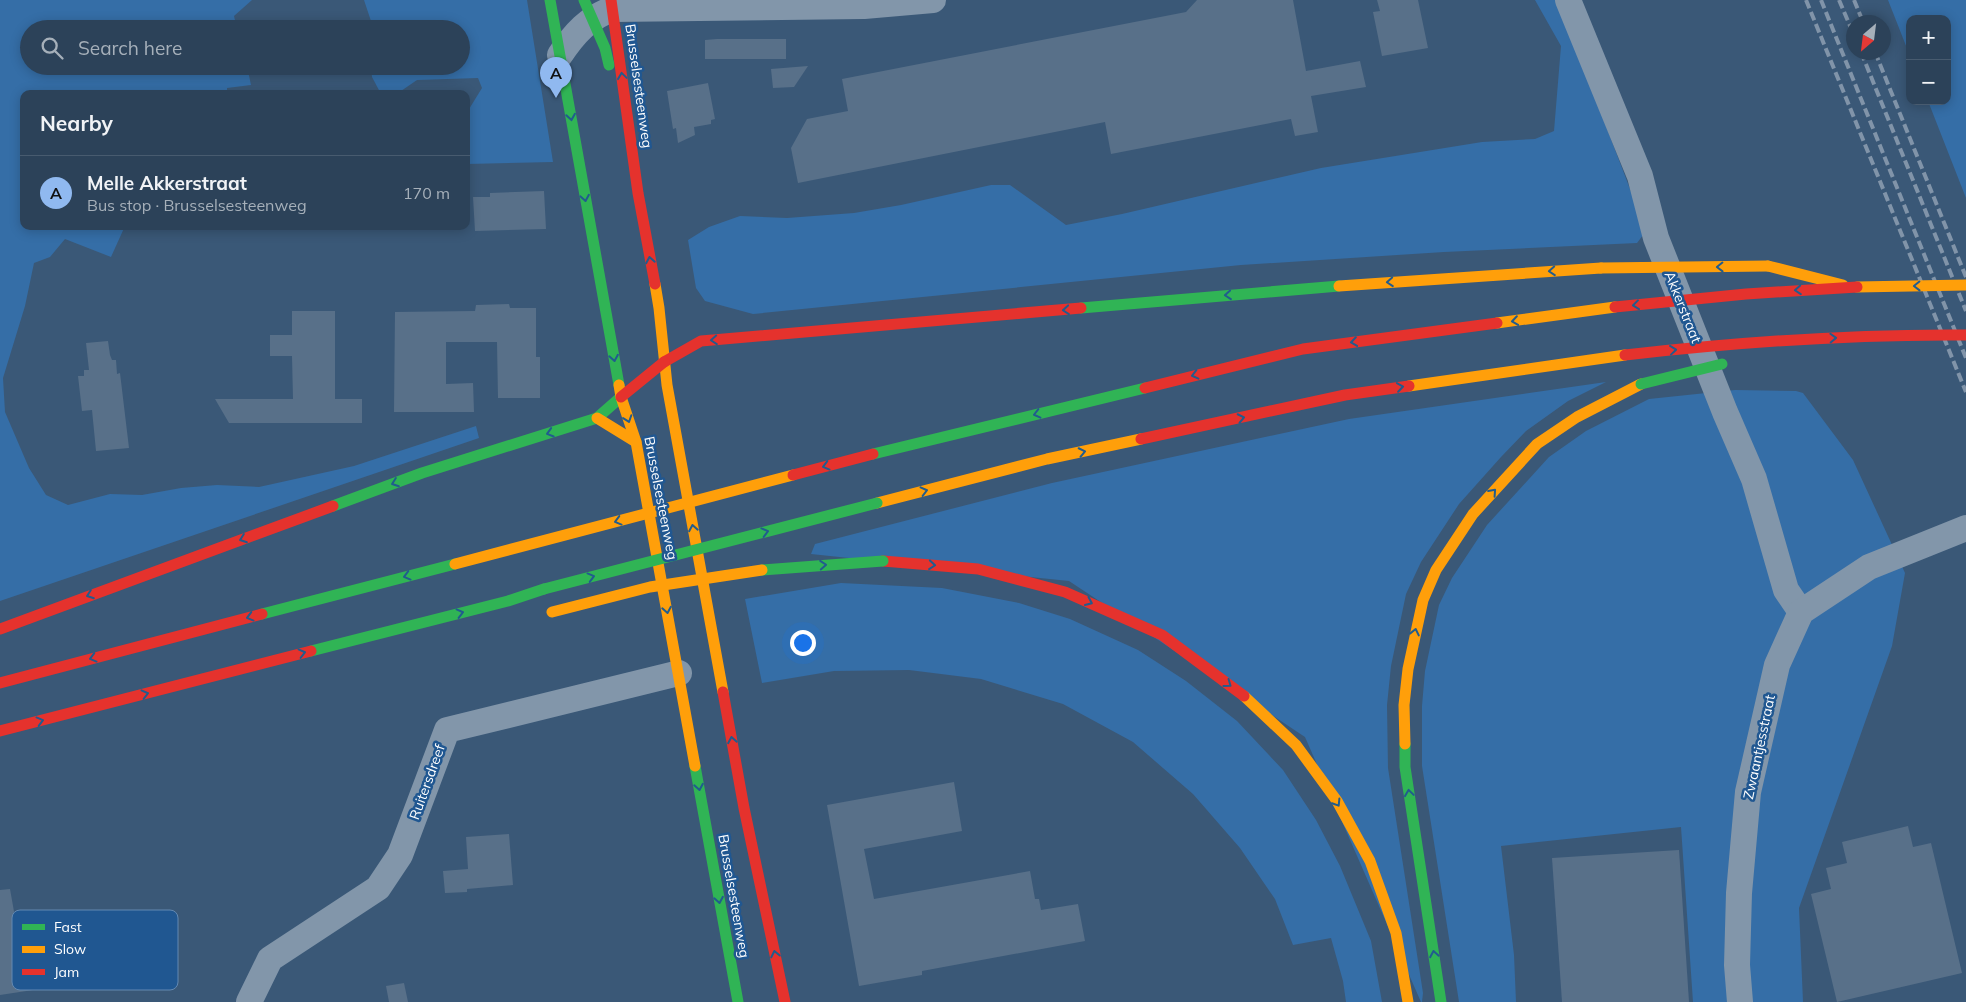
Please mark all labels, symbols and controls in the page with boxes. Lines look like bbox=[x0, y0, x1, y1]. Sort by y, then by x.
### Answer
north arrow bbox=[1846, 15, 1891, 60]
map controls bbox=[1906, 15, 1951, 105]
button: + bbox=[1906, 15, 1951, 60]
search box bbox=[20, 20, 470, 75]
street label: Brusselsesteenweg bbox=[621, 23, 657, 149]
icon: search bbox=[38, 34, 66, 62]
text: Search here bbox=[78, 36, 182, 60]
pin: A bbox=[540, 57, 572, 98]
button: − bbox=[1906, 60, 1951, 105]
one-way arrow bbox=[617, 71, 628, 79]
text: Nearby bbox=[40, 110, 113, 136]
one-way arrow bbox=[565, 113, 575, 121]
text: Melle Akkerstraat bbox=[87, 171, 247, 195]
text: A bbox=[50, 183, 62, 203]
text: 170 m bbox=[403, 183, 450, 203]
one-way arrow bbox=[579, 194, 589, 203]
text: Bus stop · Brusselsesteenweg bbox=[87, 195, 307, 215]
one-way arrow bbox=[646, 256, 656, 265]
one-way arrow bbox=[1715, 262, 1723, 272]
one-way arrow bbox=[1548, 266, 1556, 277]
street label: Akkerstraat bbox=[1660, 269, 1706, 346]
one-way arrow bbox=[1385, 277, 1393, 288]
one-way arrow bbox=[1913, 281, 1921, 291]
one-way arrow bbox=[1794, 284, 1802, 295]
one-way arrow bbox=[1223, 290, 1231, 301]
one-way arrow bbox=[1632, 299, 1640, 310]
one-way arrow bbox=[1062, 304, 1070, 315]
one-way arrow bbox=[1510, 315, 1519, 325]
one-way arrow bbox=[1829, 332, 1837, 343]
one-way arrow bbox=[710, 335, 718, 346]
one-way arrow bbox=[1349, 336, 1357, 347]
one-way arrow bbox=[1670, 345, 1678, 356]
one-way arrow bbox=[608, 354, 618, 363]
one-way arrow bbox=[1190, 369, 1199, 380]
one-way arrow bbox=[1396, 382, 1404, 393]
one-way arrow bbox=[1033, 408, 1042, 419]
one-way arrow bbox=[1236, 413, 1245, 423]
one-way arrow bbox=[623, 415, 633, 423]
one-way arrow bbox=[546, 427, 555, 437]
street label: Brusselsesteenweg bbox=[640, 435, 682, 561]
one-way arrow bbox=[1077, 447, 1086, 458]
one-way arrow bbox=[823, 461, 831, 471]
one-way arrow bbox=[392, 477, 400, 487]
one-way arrow bbox=[919, 486, 928, 497]
one-way arrow bbox=[1487, 489, 1496, 498]
one-way arrow bbox=[614, 515, 623, 526]
one-way arrow bbox=[689, 524, 699, 533]
one-way arrow bbox=[761, 527, 770, 538]
one-way arrow bbox=[239, 533, 248, 543]
one-way arrow bbox=[928, 559, 936, 570]
one-way arrow bbox=[820, 560, 828, 571]
one-way arrow bbox=[403, 570, 412, 581]
one-way arrow bbox=[587, 572, 596, 583]
one-way arrow bbox=[87, 589, 95, 599]
one-way arrow bbox=[1084, 596, 1093, 607]
one-way arrow bbox=[661, 606, 672, 614]
one-way arrow bbox=[455, 608, 464, 619]
one-way arrow bbox=[246, 611, 255, 622]
one-way arrow bbox=[1410, 628, 1420, 636]
your location bbox=[790, 630, 816, 656]
one-way arrow bbox=[298, 648, 307, 659]
one-way arrow bbox=[89, 652, 97, 663]
one-way arrow bbox=[1223, 678, 1232, 687]
one-way arrow bbox=[140, 689, 149, 699]
street label: Zwaantjesstraat bbox=[1739, 693, 1779, 801]
one-way arrow bbox=[36, 716, 44, 726]
one-way arrow bbox=[727, 735, 737, 744]
street label: Ruitersdreef bbox=[405, 742, 449, 822]
one-way arrow bbox=[693, 783, 703, 792]
one-way arrow bbox=[1404, 789, 1414, 798]
one-way arrow bbox=[1331, 797, 1341, 806]
street label: Brusselsesteenweg bbox=[714, 833, 754, 959]
one-way arrow bbox=[713, 896, 724, 904]
legend bbox=[12, 910, 178, 990]
text: Fast bbox=[54, 918, 82, 936]
text: Slow bbox=[54, 940, 86, 958]
one-way arrow bbox=[1430, 949, 1440, 958]
one-way arrow bbox=[770, 950, 781, 959]
text: Jam bbox=[54, 963, 79, 981]

